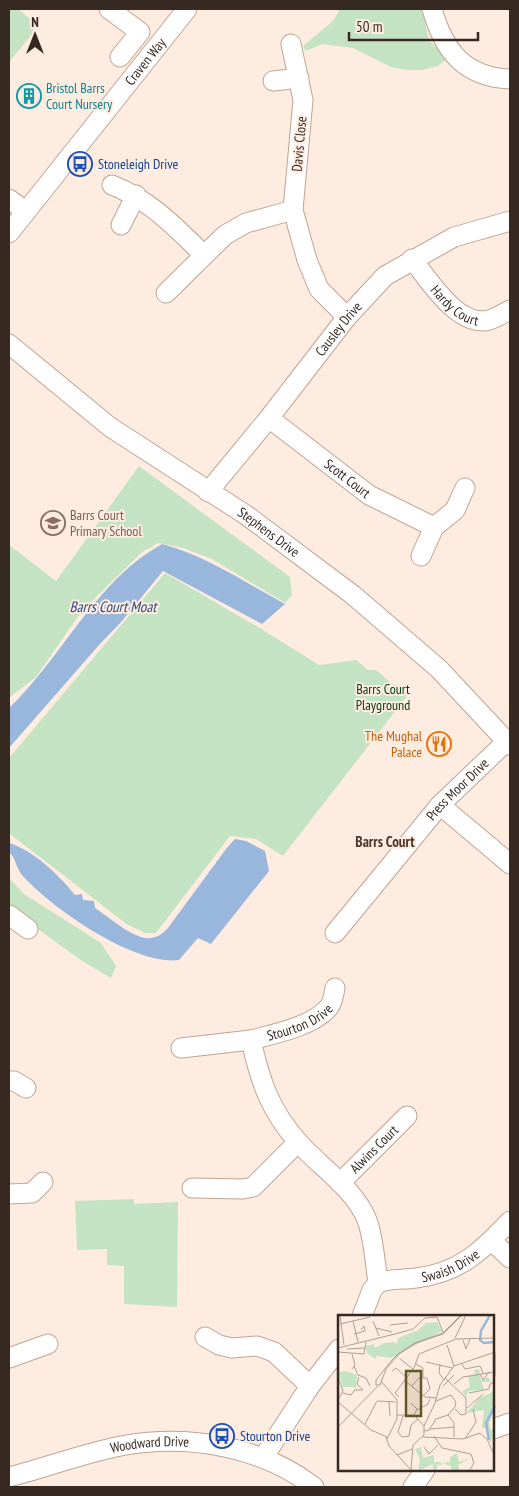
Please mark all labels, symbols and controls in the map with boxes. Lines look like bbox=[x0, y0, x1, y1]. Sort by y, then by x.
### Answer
north arrow bbox=[10, 10, 60, 60]
scale bar bbox=[349, 10, 478, 42]
text: N bbox=[31, 13, 39, 31]
text: 50 m bbox=[356, 17, 382, 36]
street label: Craven Way bbox=[121, 34, 170, 89]
place label: Bristol Barrs Court Nursery bbox=[46, 79, 113, 113]
building icon: Bristol Barrs Court Nursery bbox=[16, 83, 42, 109]
street label: Davis Close bbox=[288, 115, 310, 172]
bus stop icon: Stoneleigh Drive bbox=[67, 151, 93, 177]
place label: Stoneleigh Drive bbox=[98, 155, 179, 173]
street label: Hardy Court bbox=[427, 281, 480, 330]
street label: Causley Drive bbox=[311, 298, 366, 360]
street label: Scott Court bbox=[321, 455, 374, 502]
street label: Stephens Drive bbox=[234, 503, 303, 561]
place label: Barrs Court Primary School bbox=[70, 506, 142, 540]
school or university icon: Barrs Court Primary School bbox=[40, 510, 66, 536]
water label: Barrs Court Moat bbox=[70, 597, 158, 616]
park label: Barrs Court Playground bbox=[356, 680, 410, 714]
place label: The Mughal Palace bbox=[365, 727, 423, 761]
restaurant icon: The Mughal Palace bbox=[426, 731, 452, 757]
street label: Press Moor Drive bbox=[422, 754, 493, 824]
district label: Barrs Court bbox=[355, 832, 415, 851]
street label: Stourton Drive bbox=[265, 1000, 337, 1045]
street label: Alwins Court bbox=[346, 1121, 402, 1177]
street label: Swaish Drive bbox=[420, 1245, 483, 1286]
inset map bbox=[338, 1315, 494, 1471]
bus stop icon: Stourton Drive bbox=[209, 1423, 235, 1449]
place label: Stourton Drive bbox=[240, 1427, 311, 1445]
street label: Woodward Drive bbox=[108, 1432, 190, 1457]

